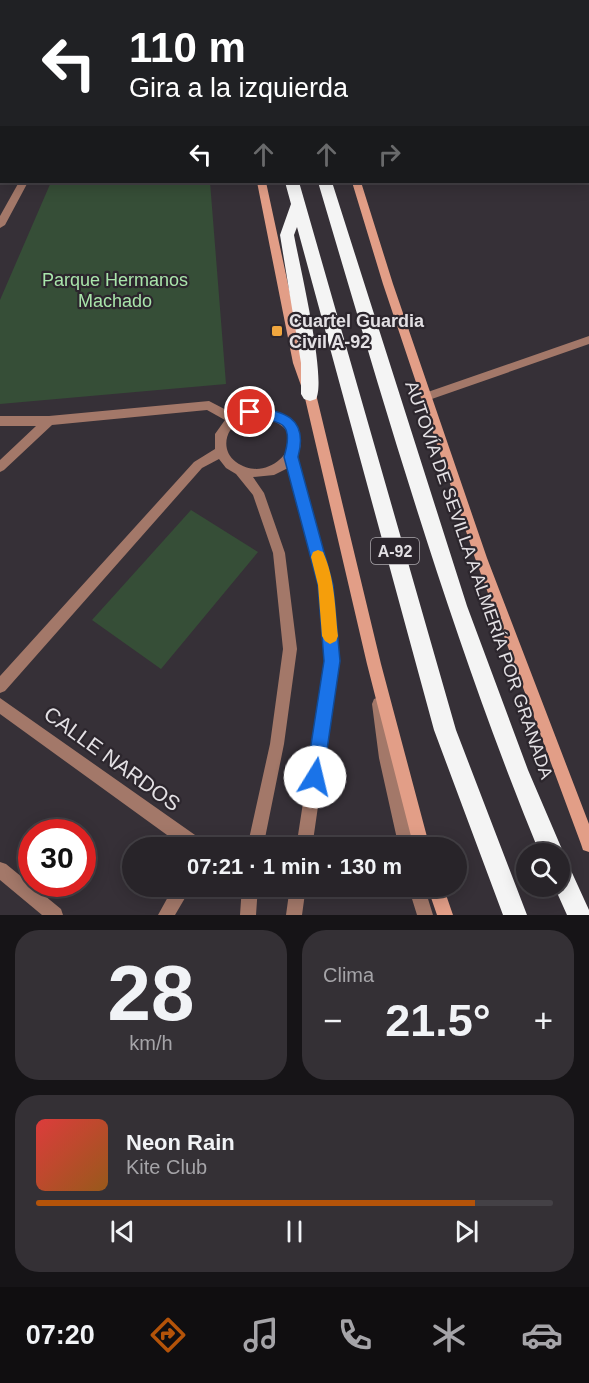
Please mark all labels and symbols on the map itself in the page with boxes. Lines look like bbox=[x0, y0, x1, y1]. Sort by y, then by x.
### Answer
park label: Parque Hermanos Machado bbox=[42, 270, 188, 311]
place label: Cuartel Guardia Civil A-92 bbox=[289, 311, 425, 352]
marker: Cuartel Guardia Civil A-92 bbox=[270, 324, 284, 338]
street label: AUTOVÍA DE SEVILLA A ALMERÍA POR GRANADA bbox=[401, 378, 557, 782]
pin bbox=[224, 386, 275, 437]
road number: A-92 bbox=[371, 538, 419, 564]
street label: CALLE NARDOS bbox=[40, 702, 185, 816]
position arrow bbox=[283, 745, 347, 809]
speed limit sign: 30 bbox=[18, 819, 96, 897]

